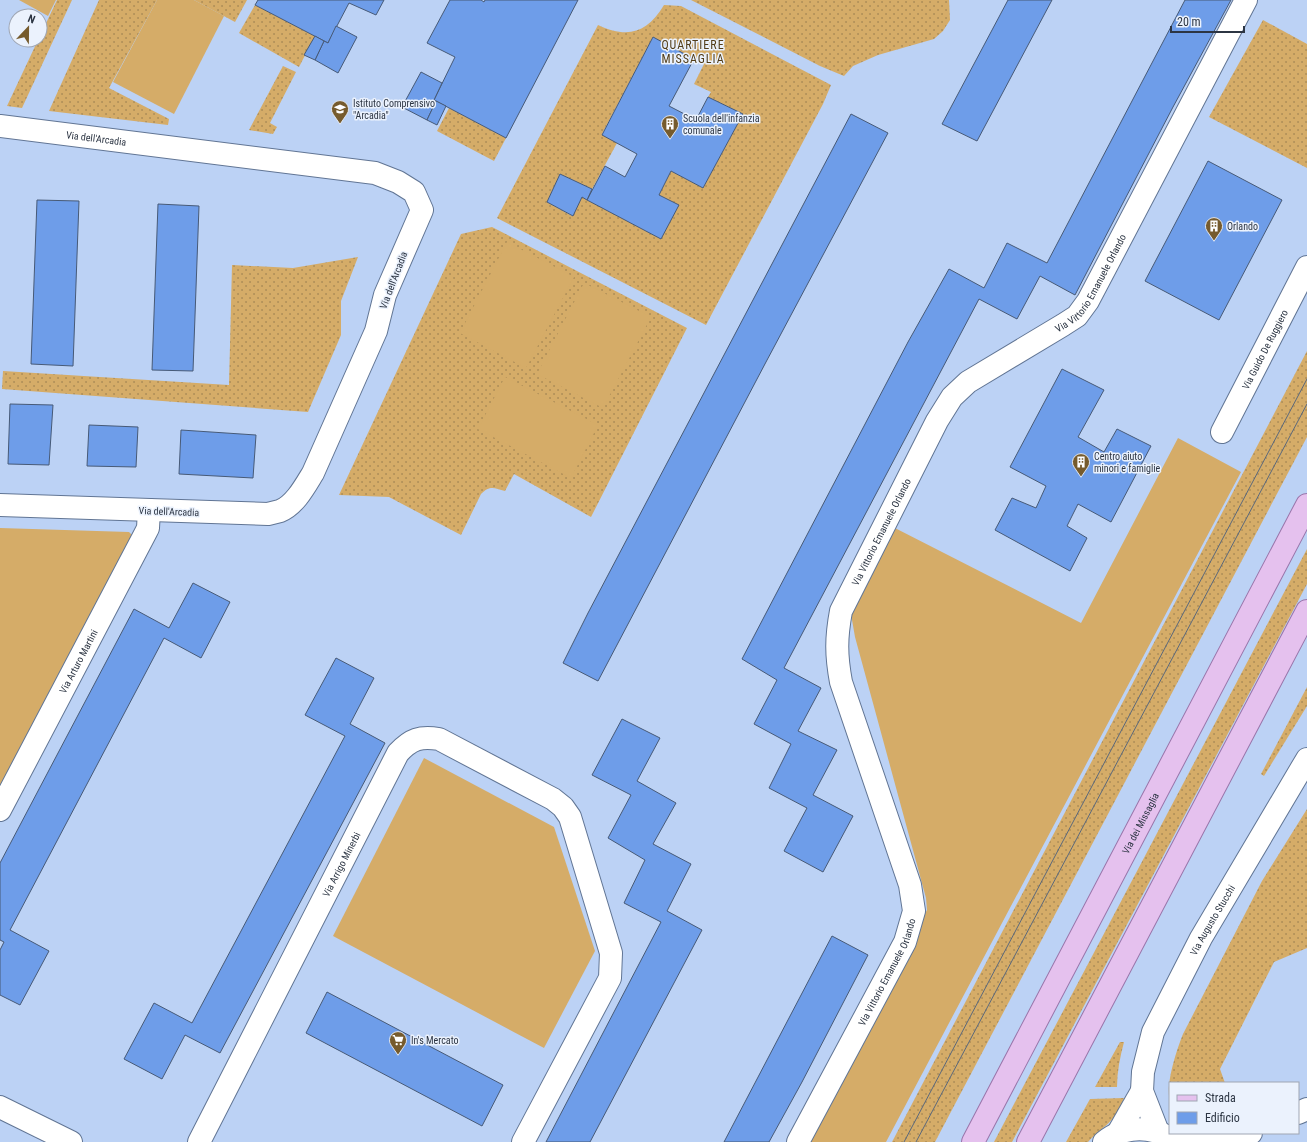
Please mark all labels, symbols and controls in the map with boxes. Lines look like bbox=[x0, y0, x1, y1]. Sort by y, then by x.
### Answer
north arrow bbox=[8, 8, 48, 48]
scale bar bbox=[1171, 8, 1244, 34]
text: N bbox=[26, 12, 37, 27]
text: 20 m bbox=[1177, 15, 1201, 29]
district label: QUARTIERE MISSAGLIA bbox=[661, 38, 725, 66]
place label: Istituto Comprensivo "Arcadia" bbox=[353, 98, 435, 121]
school or university icon: Istituto Comprensivo "Arcadia" bbox=[330, 99, 350, 124]
place label: Scuola dell'infanzia comunale bbox=[683, 113, 760, 136]
building icon: Scuola dell'infanzia comunale bbox=[660, 114, 680, 139]
street label: Via dell'Arcadia bbox=[65, 129, 127, 148]
building icon: Orlando bbox=[1204, 216, 1224, 241]
place label: Orlando bbox=[1227, 221, 1258, 232]
street label: Via Vittorio Emanuele Orlando bbox=[1053, 232, 1128, 334]
street label: Via dell'Arcadia bbox=[377, 250, 410, 310]
street label: Via Guido De Ruggiero bbox=[1240, 308, 1290, 391]
place label: Centro aiuto minori e famiglie bbox=[1094, 451, 1161, 474]
building icon: Centro aiuto minori e famiglie bbox=[1071, 452, 1091, 477]
street label: Via Vittorio Emanuele Orlando bbox=[850, 477, 913, 587]
street label: Via dell'Arcadia bbox=[139, 505, 200, 518]
street label: Via Arturo Martini bbox=[57, 628, 100, 695]
street label: Via dei Missaglia bbox=[1120, 791, 1161, 856]
street label: Via Arrigo Minerbi bbox=[320, 830, 363, 899]
street label: Via Augusto Stucchi bbox=[1188, 883, 1237, 957]
street label: Via Vittorio Emanuele Orlando bbox=[856, 917, 918, 1028]
supermarket icon: In's Mercato bbox=[388, 1030, 408, 1055]
place label: In's Mercato bbox=[411, 1035, 459, 1046]
legend bbox=[1169, 1082, 1299, 1134]
text: Strada bbox=[1205, 1091, 1236, 1105]
text: Edificio bbox=[1205, 1111, 1240, 1125]

